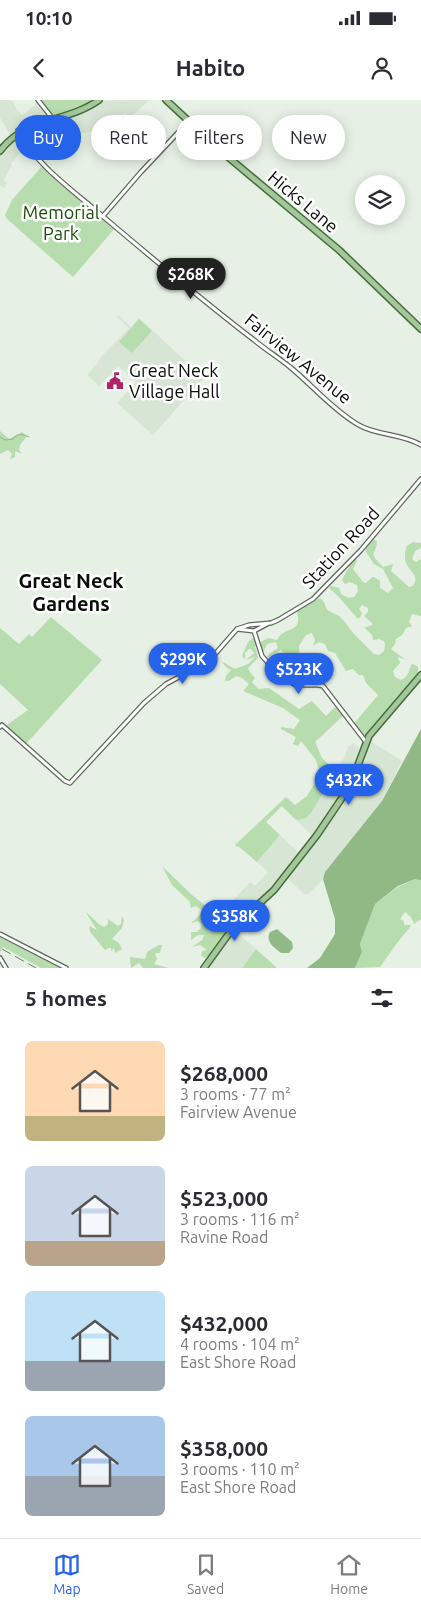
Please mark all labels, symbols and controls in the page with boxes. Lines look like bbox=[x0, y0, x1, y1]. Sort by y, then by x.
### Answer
text: 10:10 bbox=[25, 7, 73, 29]
icon: back bbox=[25, 54, 53, 82]
icon: person bbox=[368, 54, 396, 82]
text: Habito bbox=[176, 55, 245, 80]
chip: Buy bbox=[15, 115, 81, 160]
chip: Rent bbox=[91, 115, 166, 160]
chip: Filters bbox=[176, 115, 262, 160]
chip: New bbox=[272, 115, 345, 160]
street label: Hicks Lane bbox=[265, 166, 343, 236]
map controls bbox=[355, 175, 405, 225]
button: layers bbox=[355, 175, 405, 225]
park label: Memorial Park bbox=[23, 202, 100, 243]
pin: $268K bbox=[156, 258, 226, 300]
text: $268K bbox=[168, 265, 214, 283]
street label: Fairview Avenue bbox=[241, 309, 356, 407]
place label: Great Neck Village Hall bbox=[129, 360, 220, 401]
public building icon: Great Neck Village Hall bbox=[105, 371, 125, 391]
street label: Station Road bbox=[298, 503, 383, 592]
district label: Great Neck Gardens bbox=[18, 569, 124, 615]
pin: $299K bbox=[148, 642, 218, 685]
text: $299K bbox=[160, 650, 206, 668]
pin: $523K bbox=[264, 652, 334, 695]
text: $523K bbox=[276, 660, 322, 678]
pin: $432K bbox=[314, 764, 384, 806]
text: $432K bbox=[326, 771, 372, 789]
pin: $358K bbox=[200, 900, 270, 942]
text: $358K bbox=[212, 907, 258, 925]
icon: filters bbox=[368, 984, 396, 1012]
text: 5 homes bbox=[25, 986, 107, 1010]
icon: home bbox=[65, 1061, 125, 1121]
text: $268,000 bbox=[180, 1061, 268, 1085]
text: 3 rooms · 77 m² bbox=[180, 1085, 291, 1103]
text: Fairview Avenue bbox=[180, 1103, 297, 1121]
icon: home bbox=[65, 1186, 125, 1246]
text: $523,000 bbox=[180, 1186, 268, 1210]
text: 3 rooms · 116 m² bbox=[180, 1210, 300, 1228]
text: Ravine Road bbox=[180, 1228, 268, 1246]
icon: home bbox=[65, 1311, 125, 1371]
text: $432,000 bbox=[180, 1311, 268, 1335]
text: 4 rooms · 104 m² bbox=[180, 1335, 300, 1353]
text: East Shore Road bbox=[180, 1353, 296, 1371]
icon: home bbox=[65, 1436, 125, 1496]
text: $358,000 bbox=[180, 1436, 268, 1460]
text: 3 rooms · 110 m² bbox=[180, 1460, 300, 1478]
text: East Shore Road bbox=[180, 1478, 296, 1496]
tab: Map bbox=[53, 1551, 81, 1597]
tab: Saved bbox=[187, 1551, 224, 1597]
tab: Home bbox=[330, 1551, 368, 1597]

